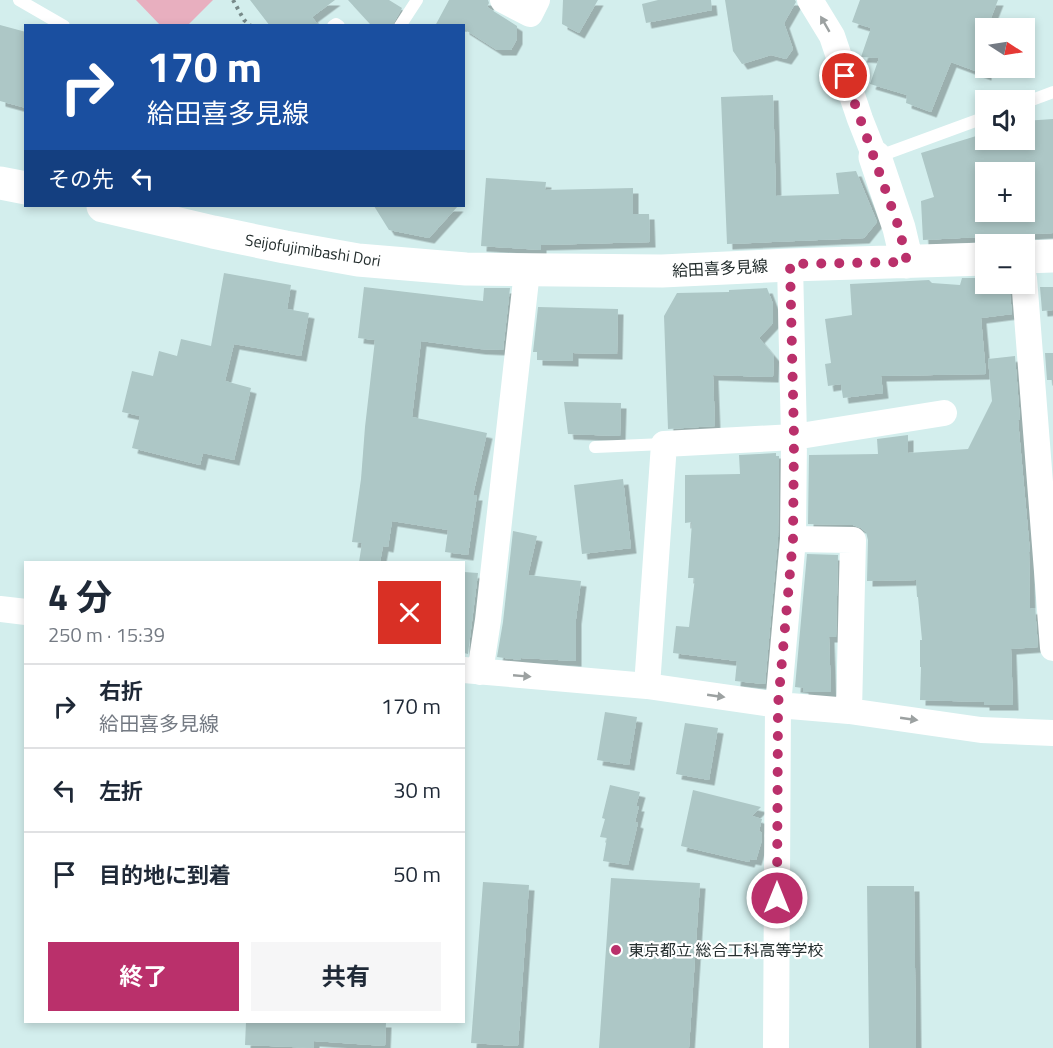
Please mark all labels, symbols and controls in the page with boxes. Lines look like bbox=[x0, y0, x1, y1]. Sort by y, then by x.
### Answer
one-way arrow bbox=[819, 16, 830, 32]
north arrow bbox=[975, 18, 1035, 78]
map controls bbox=[975, 18, 1035, 294]
text: 170 m bbox=[147, 34, 262, 98]
icon: right bbox=[48, 48, 126, 126]
pin bbox=[819, 50, 870, 101]
icon: arrive bbox=[828, 59, 861, 92]
button: sound bbox=[975, 90, 1035, 150]
text: 給田喜多見線 bbox=[147, 92, 309, 133]
text: その先 bbox=[48, 162, 114, 196]
icon: left bbox=[126, 162, 159, 195]
button: + bbox=[975, 162, 1035, 222]
street label: Seijofujimibashi Dori bbox=[243, 227, 383, 273]
button: − bbox=[975, 234, 1035, 294]
street label: 給田喜多見線 bbox=[671, 254, 769, 282]
text: 4 分 bbox=[48, 569, 112, 624]
button: close bbox=[378, 581, 441, 644]
text: 250 m · 15:39 bbox=[48, 619, 165, 650]
one-way arrow bbox=[512, 671, 531, 681]
text: 右折 bbox=[99, 674, 143, 708]
text: 170 m bbox=[381, 689, 441, 723]
icon: right bbox=[48, 690, 81, 723]
one-way arrow bbox=[706, 692, 725, 701]
text: 給田喜多見線 bbox=[99, 708, 219, 739]
one-way arrow bbox=[900, 715, 919, 724]
text: 30 m bbox=[393, 773, 441, 807]
icon: left bbox=[48, 774, 81, 807]
text: 左折 bbox=[99, 774, 143, 808]
text: 50 m bbox=[393, 857, 441, 891]
icon: arrive bbox=[48, 858, 81, 891]
text: 目的地に到着 bbox=[99, 858, 231, 892]
position arrow bbox=[745, 866, 809, 930]
place label: 東京都立 総合工科高等学校 bbox=[628, 938, 824, 962]
button: 終了 bbox=[48, 942, 239, 1011]
button: 共有 bbox=[251, 942, 441, 1011]
marker: 東京都立 総合工科高等学校 bbox=[609, 943, 623, 957]

